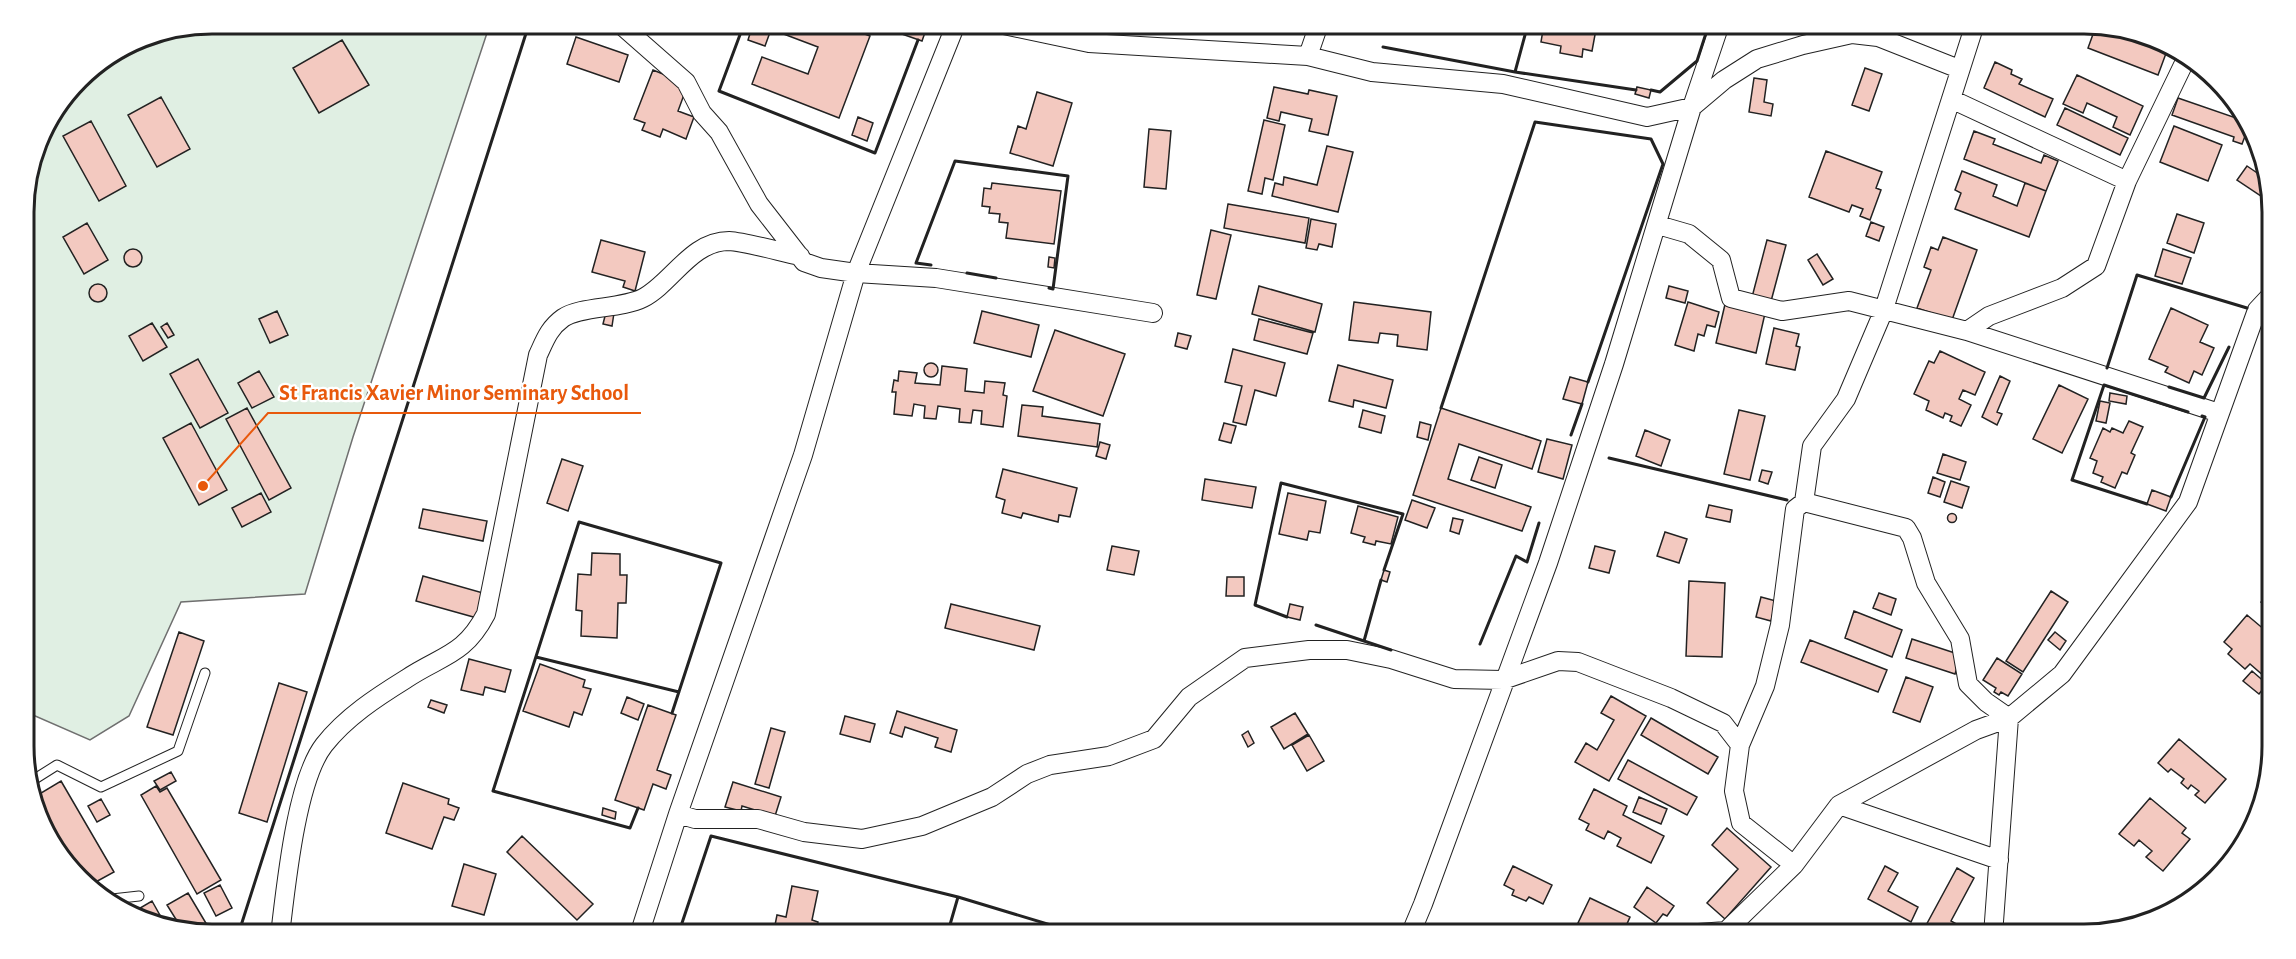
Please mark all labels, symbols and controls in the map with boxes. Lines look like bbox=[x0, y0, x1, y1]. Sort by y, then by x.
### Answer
callout: St Francis Xavier Minor Seminary School bbox=[268, 373, 641, 413]
text: St Francis Xavier Minor Seminary School bbox=[279, 382, 629, 405]

